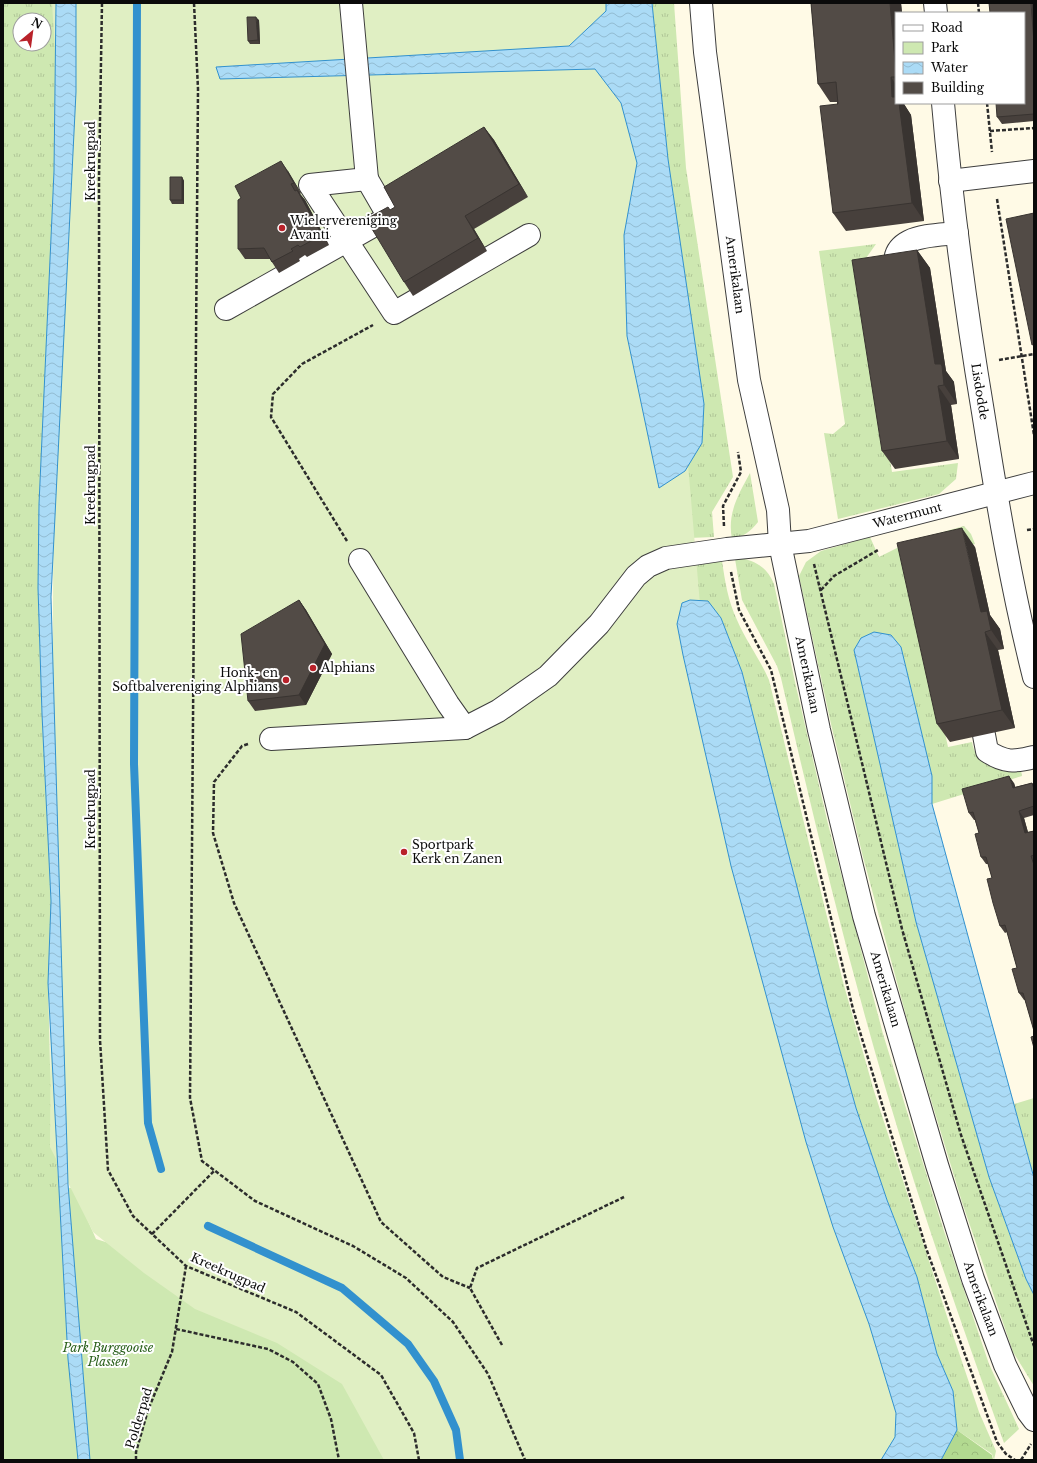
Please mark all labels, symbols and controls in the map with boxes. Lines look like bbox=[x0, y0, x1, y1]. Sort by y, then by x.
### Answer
north arrow bbox=[12, 12, 52, 52]
legend bbox=[895, 12, 1025, 104]
text: N bbox=[29, 15, 45, 32]
text: Road bbox=[931, 20, 963, 35]
text: Park bbox=[931, 40, 959, 55]
text: Water bbox=[930, 60, 968, 75]
text: Building bbox=[931, 80, 985, 95]
street label: Kreekrugpad bbox=[83, 121, 98, 201]
place label: Wielervereniging Avanti bbox=[289, 213, 398, 242]
marker: Wielervereniging Avanti bbox=[277, 223, 287, 233]
street label: Amerikalaan bbox=[723, 234, 748, 315]
street label: Lisdodde bbox=[968, 362, 992, 421]
street label: Kreekrugpad bbox=[83, 445, 98, 525]
street label: Watermunt bbox=[870, 499, 944, 531]
street label: Amerikalaan bbox=[792, 634, 823, 715]
place label: Alphians bbox=[320, 660, 375, 675]
marker: Alphians bbox=[308, 663, 318, 673]
place label: Honk- en Softbalvereniging Alphians bbox=[112, 665, 278, 694]
marker: Honk- en Softbalvereniging Alphians bbox=[281, 675, 291, 685]
street label: Kreekrugpad bbox=[83, 769, 98, 849]
place label: Sportpark Kerk en Zanen bbox=[412, 837, 502, 866]
marker: Sportpark Kerk en Zanen bbox=[399, 847, 409, 857]
street label: Amerikalaan bbox=[867, 948, 904, 1029]
street label: Kreekrugpad bbox=[189, 1249, 268, 1296]
street label: Amerikalaan bbox=[961, 1258, 1002, 1338]
park label: Park Burggooise Plassen bbox=[62, 1340, 154, 1369]
street label: Polderpad bbox=[122, 1385, 155, 1450]

